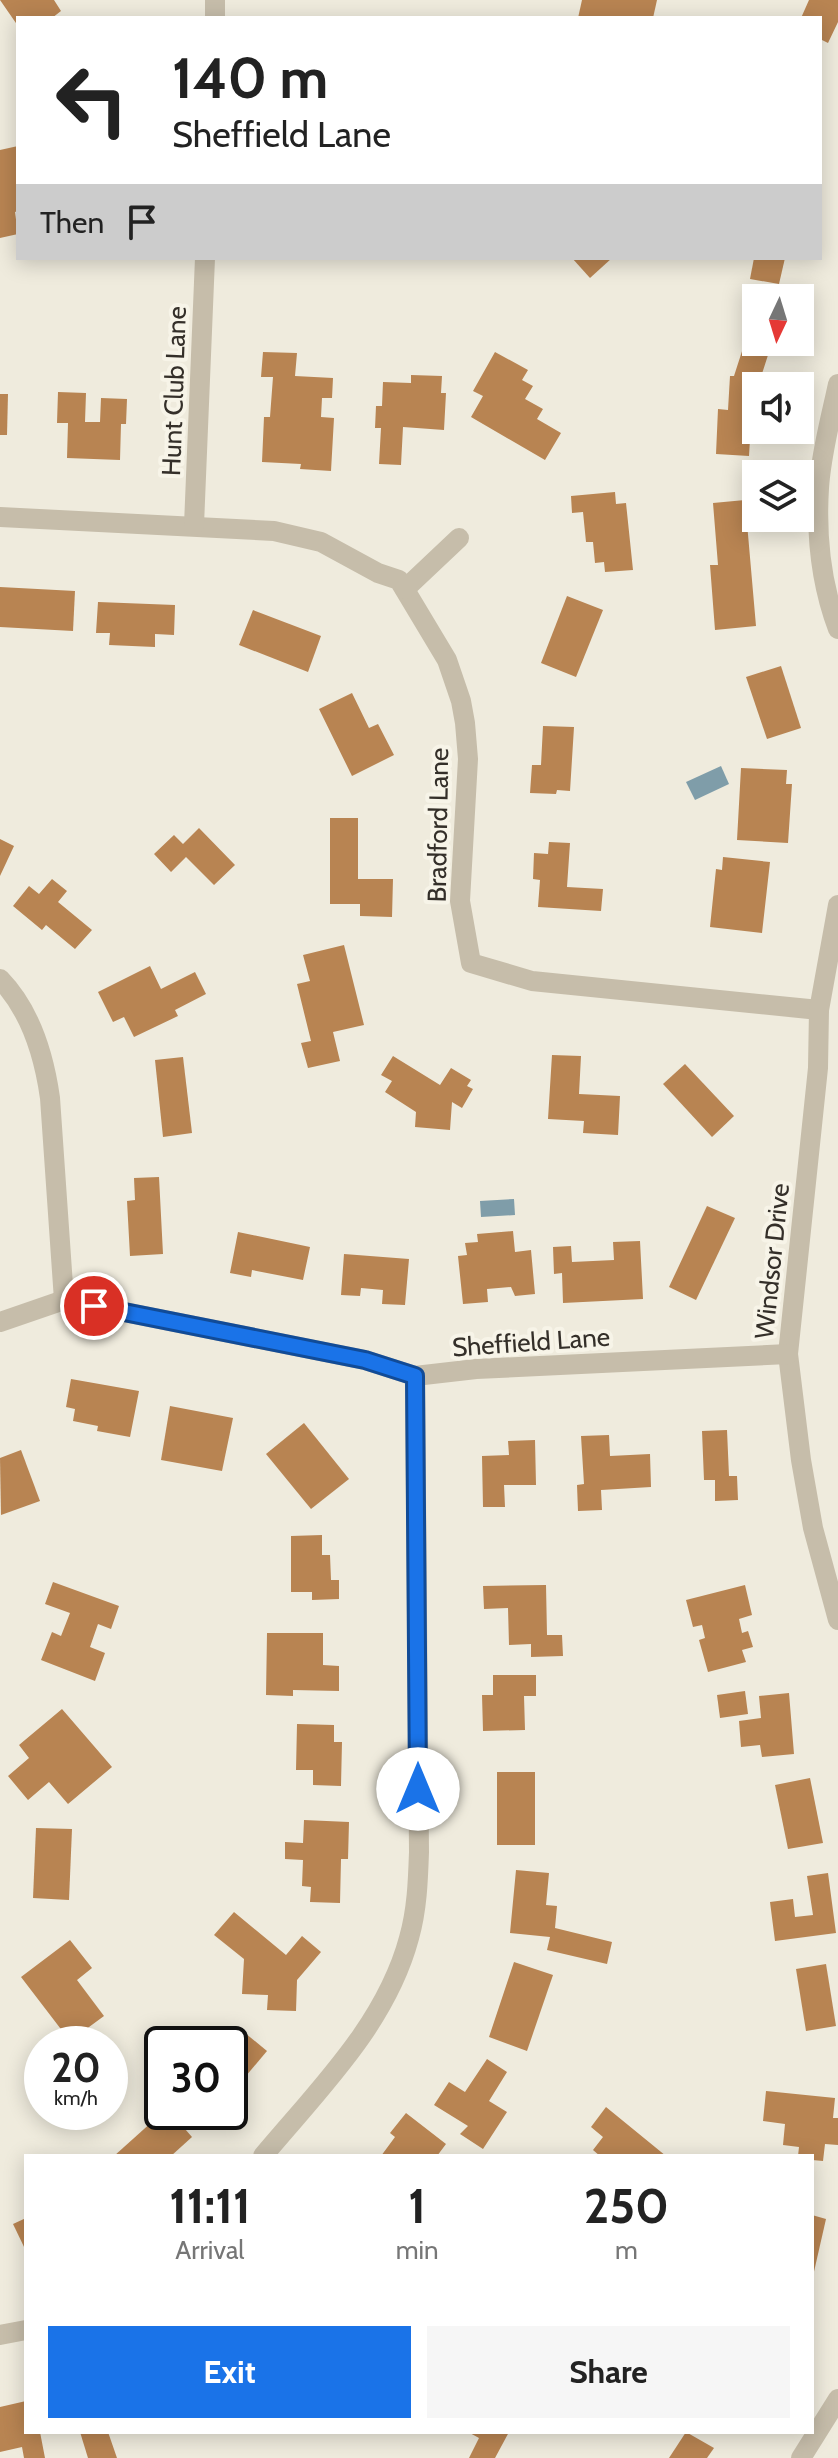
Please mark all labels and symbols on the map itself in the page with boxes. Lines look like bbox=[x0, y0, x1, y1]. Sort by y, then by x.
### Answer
north arrow bbox=[742, 284, 814, 356]
street label: Hunt Club Lane bbox=[155, 305, 193, 477]
street label: Bradford Lane bbox=[421, 747, 455, 903]
street label: Windsor Drive bbox=[748, 1182, 796, 1340]
pin bbox=[60, 1272, 128, 1340]
street label: Sheffield Lane bbox=[451, 1321, 611, 1363]
position arrow bbox=[376, 1747, 460, 1831]
speed limit sign: 30 bbox=[144, 2026, 248, 2130]

